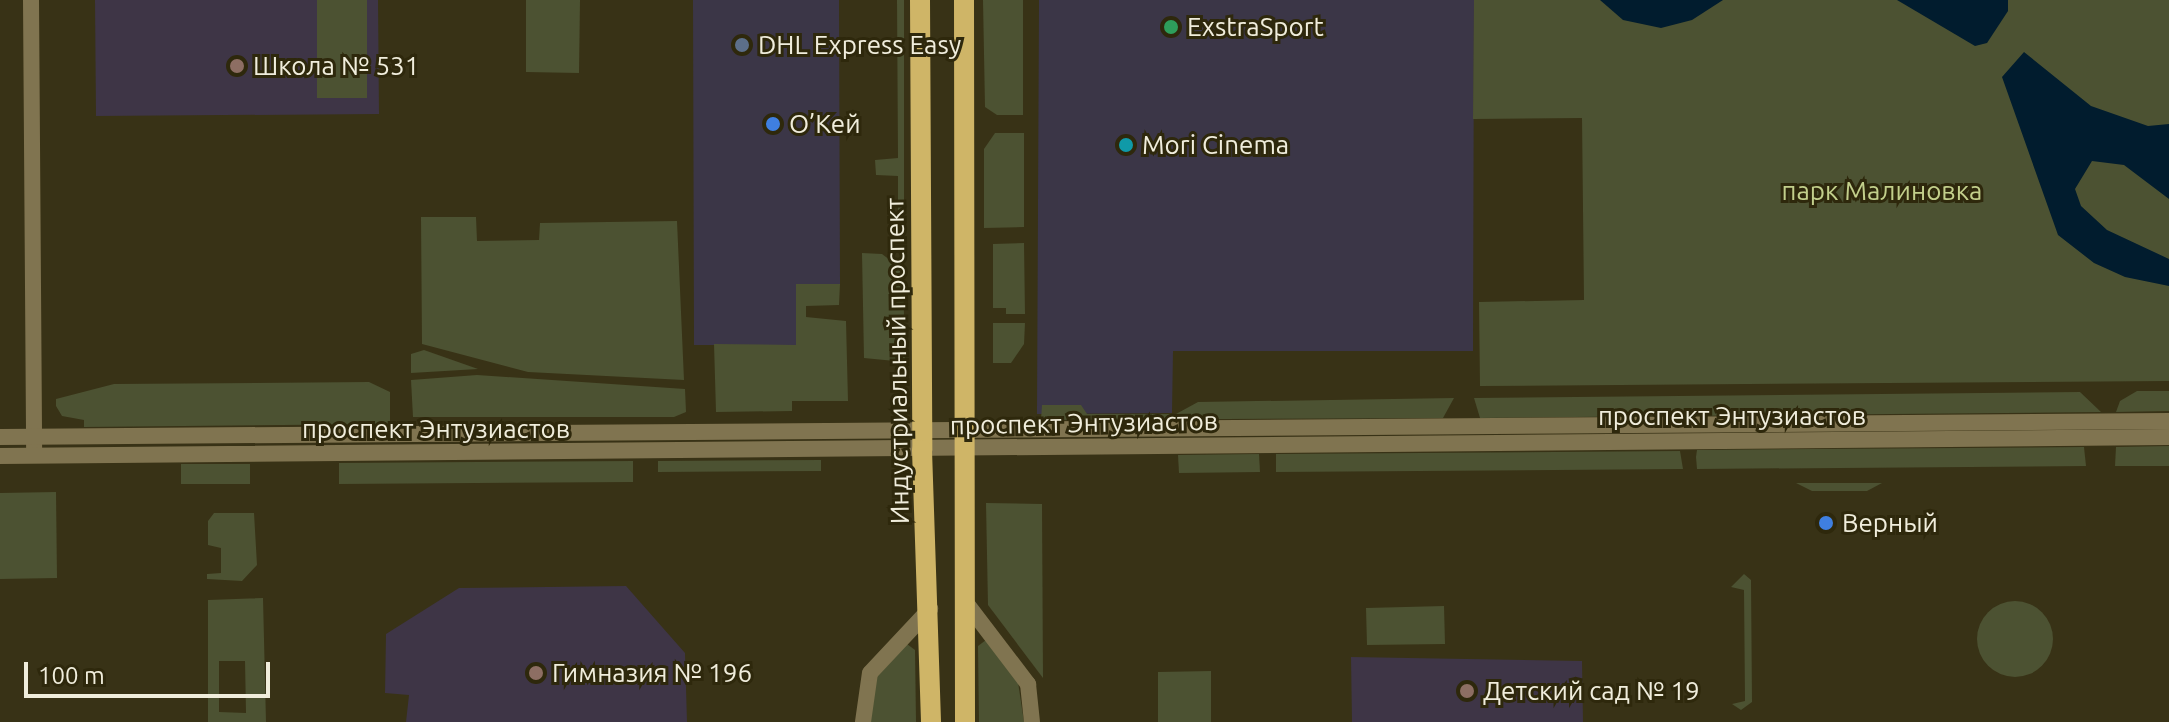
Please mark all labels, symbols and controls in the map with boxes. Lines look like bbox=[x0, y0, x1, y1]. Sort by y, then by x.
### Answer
place label: ExstraSport bbox=[1187, 11, 1324, 43]
marker: ExstraSport bbox=[1162, 18, 1180, 36]
place label: DHL Express Easy bbox=[758, 29, 961, 61]
marker: DHL Express Easy bbox=[733, 36, 751, 54]
place label: Школа № 531 bbox=[253, 50, 419, 82]
marker: Школа № 531 bbox=[228, 57, 246, 75]
place label: О’Кей bbox=[789, 108, 861, 140]
marker: О’Кей bbox=[764, 115, 782, 133]
place label: Mori Cinema bbox=[1142, 129, 1289, 161]
marker: Mori Cinema bbox=[1117, 136, 1135, 154]
park label: парк Малиновка bbox=[1782, 175, 1982, 207]
street label: Индустриальный проспект bbox=[879, 198, 915, 524]
street label: проспект Энтузиастов bbox=[1598, 400, 1866, 432]
street label: проспект Энтузиастов bbox=[950, 405, 1218, 441]
street label: проспект Энтузиастов bbox=[302, 413, 570, 445]
place label: Верный bbox=[1842, 507, 1938, 539]
marker: Верный bbox=[1817, 514, 1835, 532]
scale bar bbox=[28, 646, 274, 696]
place label: Гимназия № 196 bbox=[552, 657, 752, 689]
text: 100 m bbox=[38, 662, 105, 689]
marker: Гимназия № 196 bbox=[527, 664, 545, 682]
place label: Детский сад № 19 bbox=[1483, 675, 1700, 707]
marker: Детский сад № 19 bbox=[1458, 682, 1476, 700]

